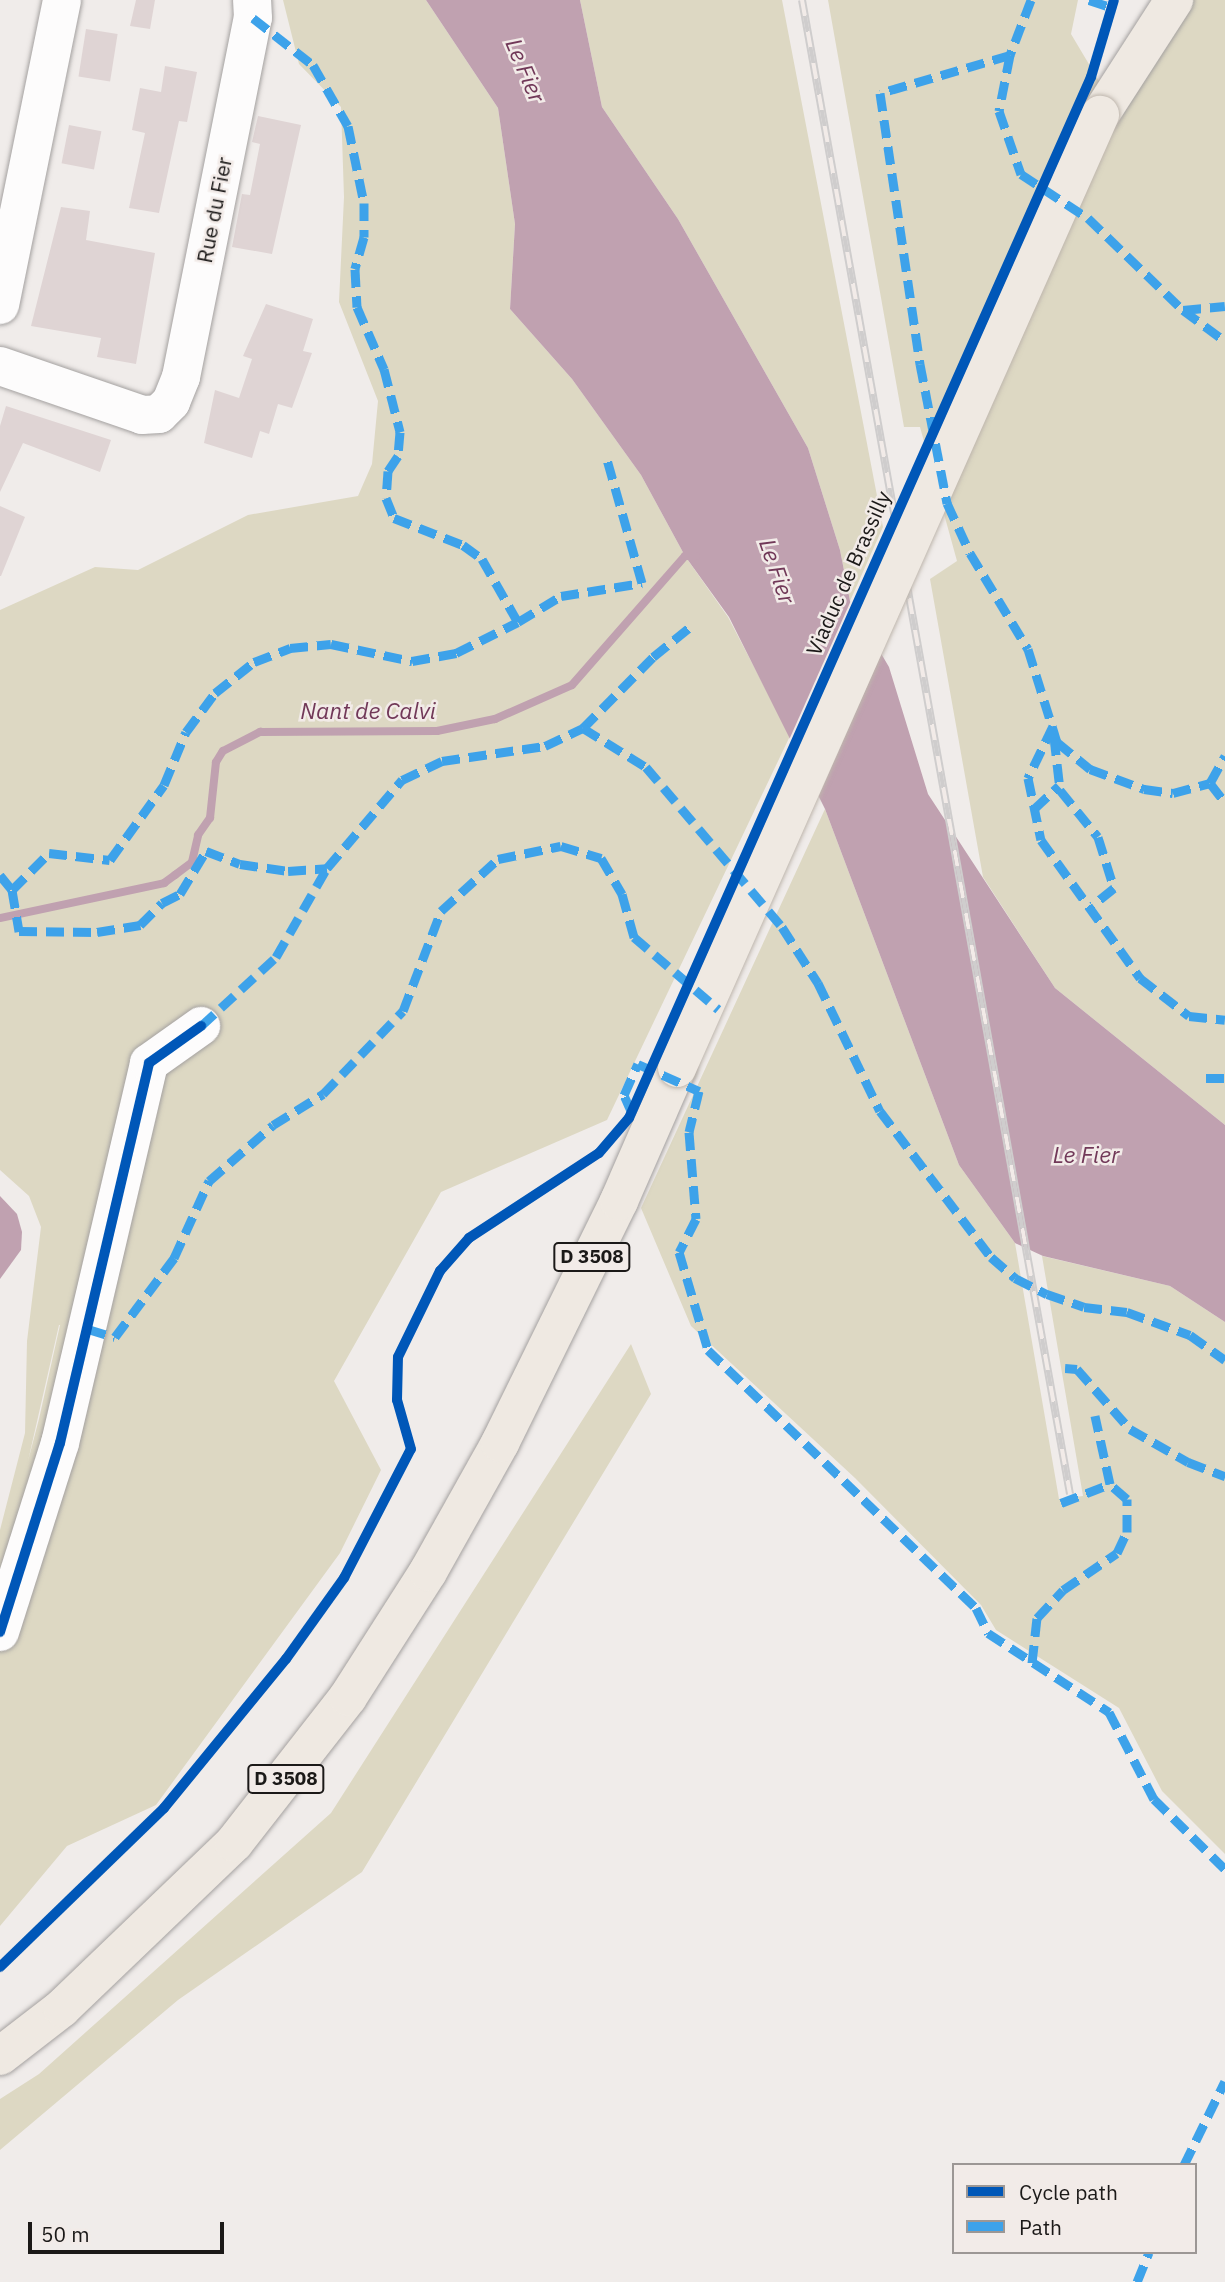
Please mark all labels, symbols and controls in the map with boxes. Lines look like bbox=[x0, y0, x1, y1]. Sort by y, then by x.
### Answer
water label: Le Fier bbox=[500, 34, 552, 106]
street label: Rue du Fier bbox=[191, 155, 237, 265]
street label: Viaduc de Brassilly bbox=[800, 487, 896, 659]
water label: Le Fier bbox=[754, 535, 802, 607]
water label: Nant de Calvi bbox=[300, 696, 436, 724]
water label: Le Fier bbox=[1053, 1140, 1119, 1168]
road number: D 3508 bbox=[552, 1242, 632, 1273]
road number: D 3508 bbox=[246, 1764, 326, 1794]
legend bbox=[952, 2163, 1197, 2254]
text: Cycle path bbox=[1019, 2178, 1118, 2206]
scale bar bbox=[32, 2208, 228, 2252]
text: Path bbox=[1019, 2213, 1062, 2241]
text: 50 m bbox=[41, 2220, 90, 2248]

